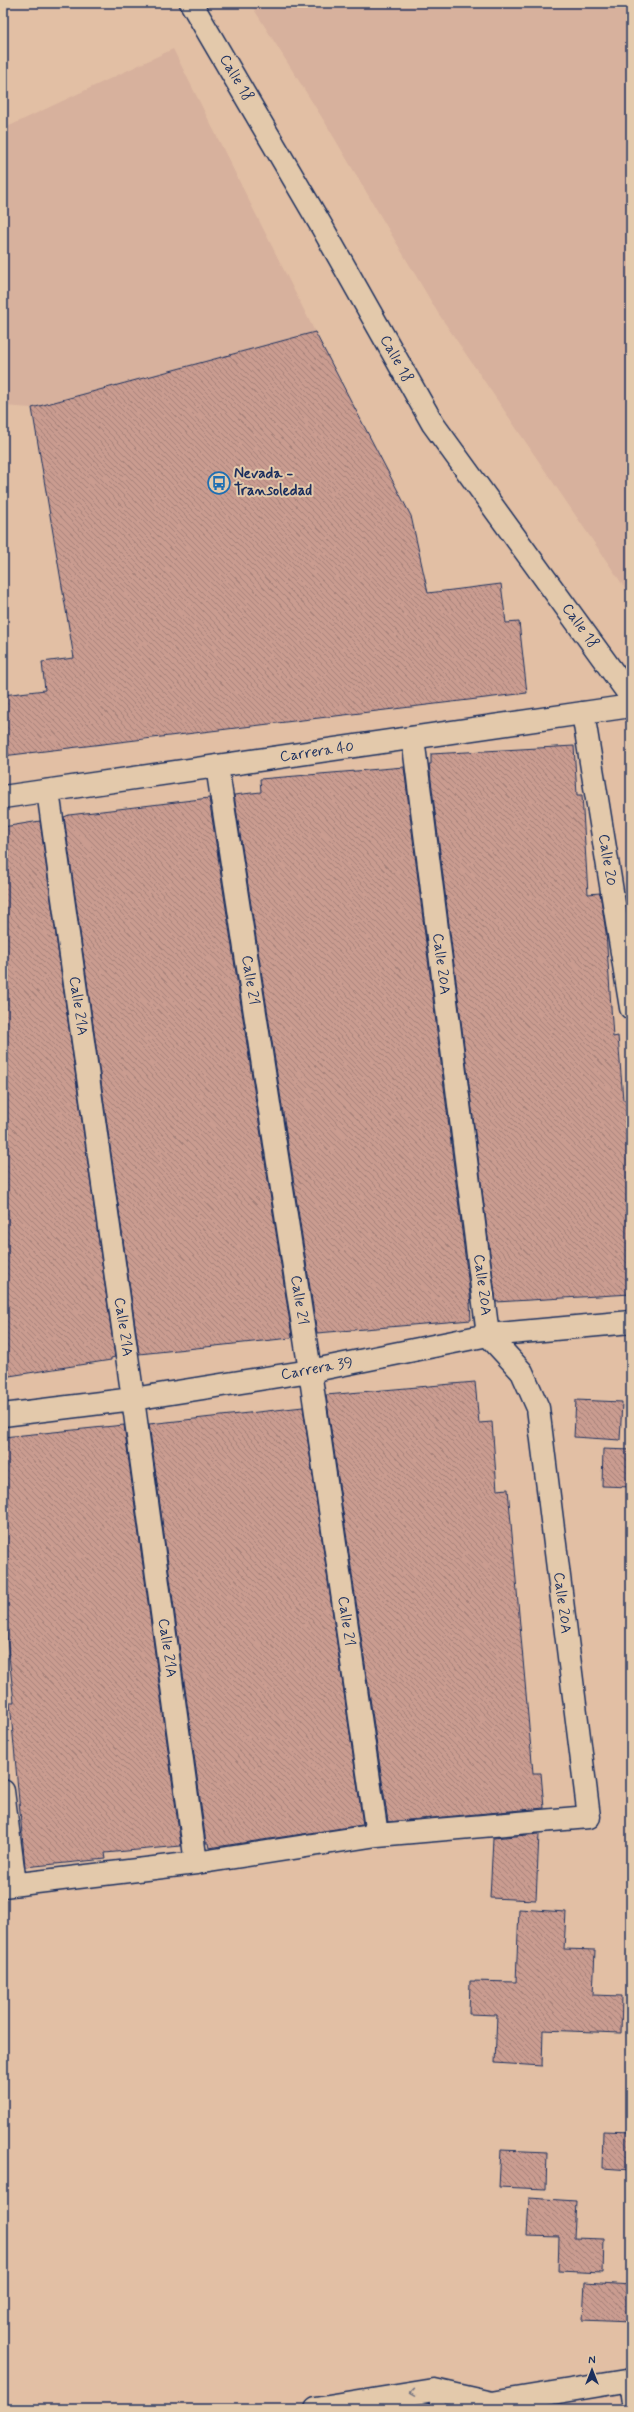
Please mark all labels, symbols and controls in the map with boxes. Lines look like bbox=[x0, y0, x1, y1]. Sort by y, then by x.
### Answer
street label: Calle 18 bbox=[214, 51, 258, 105]
street label: Calle 18 bbox=[375, 332, 417, 386]
place label: Nevada - Transoledad bbox=[234, 464, 312, 501]
bus stop icon: Nevada - Transoledad bbox=[206, 470, 232, 496]
street label: Calle 18 bbox=[557, 599, 603, 653]
street label: Carrera 40 bbox=[279, 737, 355, 767]
street label: Calle 20 bbox=[593, 833, 621, 887]
street label: Calle 20A bbox=[427, 932, 455, 996]
street label: Calle 21 bbox=[236, 954, 264, 1006]
street label: Calle 21A bbox=[64, 975, 92, 1037]
street label: Calle 20A bbox=[468, 1253, 496, 1317]
street label: Calle 21 bbox=[285, 1274, 313, 1326]
street label: Calle 21A bbox=[109, 1296, 137, 1358]
street label: Carrera 39 bbox=[279, 1353, 355, 1385]
street label: Calle 20A bbox=[548, 1571, 576, 1635]
street label: Calle 21 bbox=[333, 1595, 359, 1647]
street label: Calle 21A bbox=[153, 1617, 181, 1679]
north arrow bbox=[572, 2350, 612, 2390]
text: N bbox=[588, 2354, 596, 2368]
one-way arrow bbox=[410, 2388, 416, 2397]

